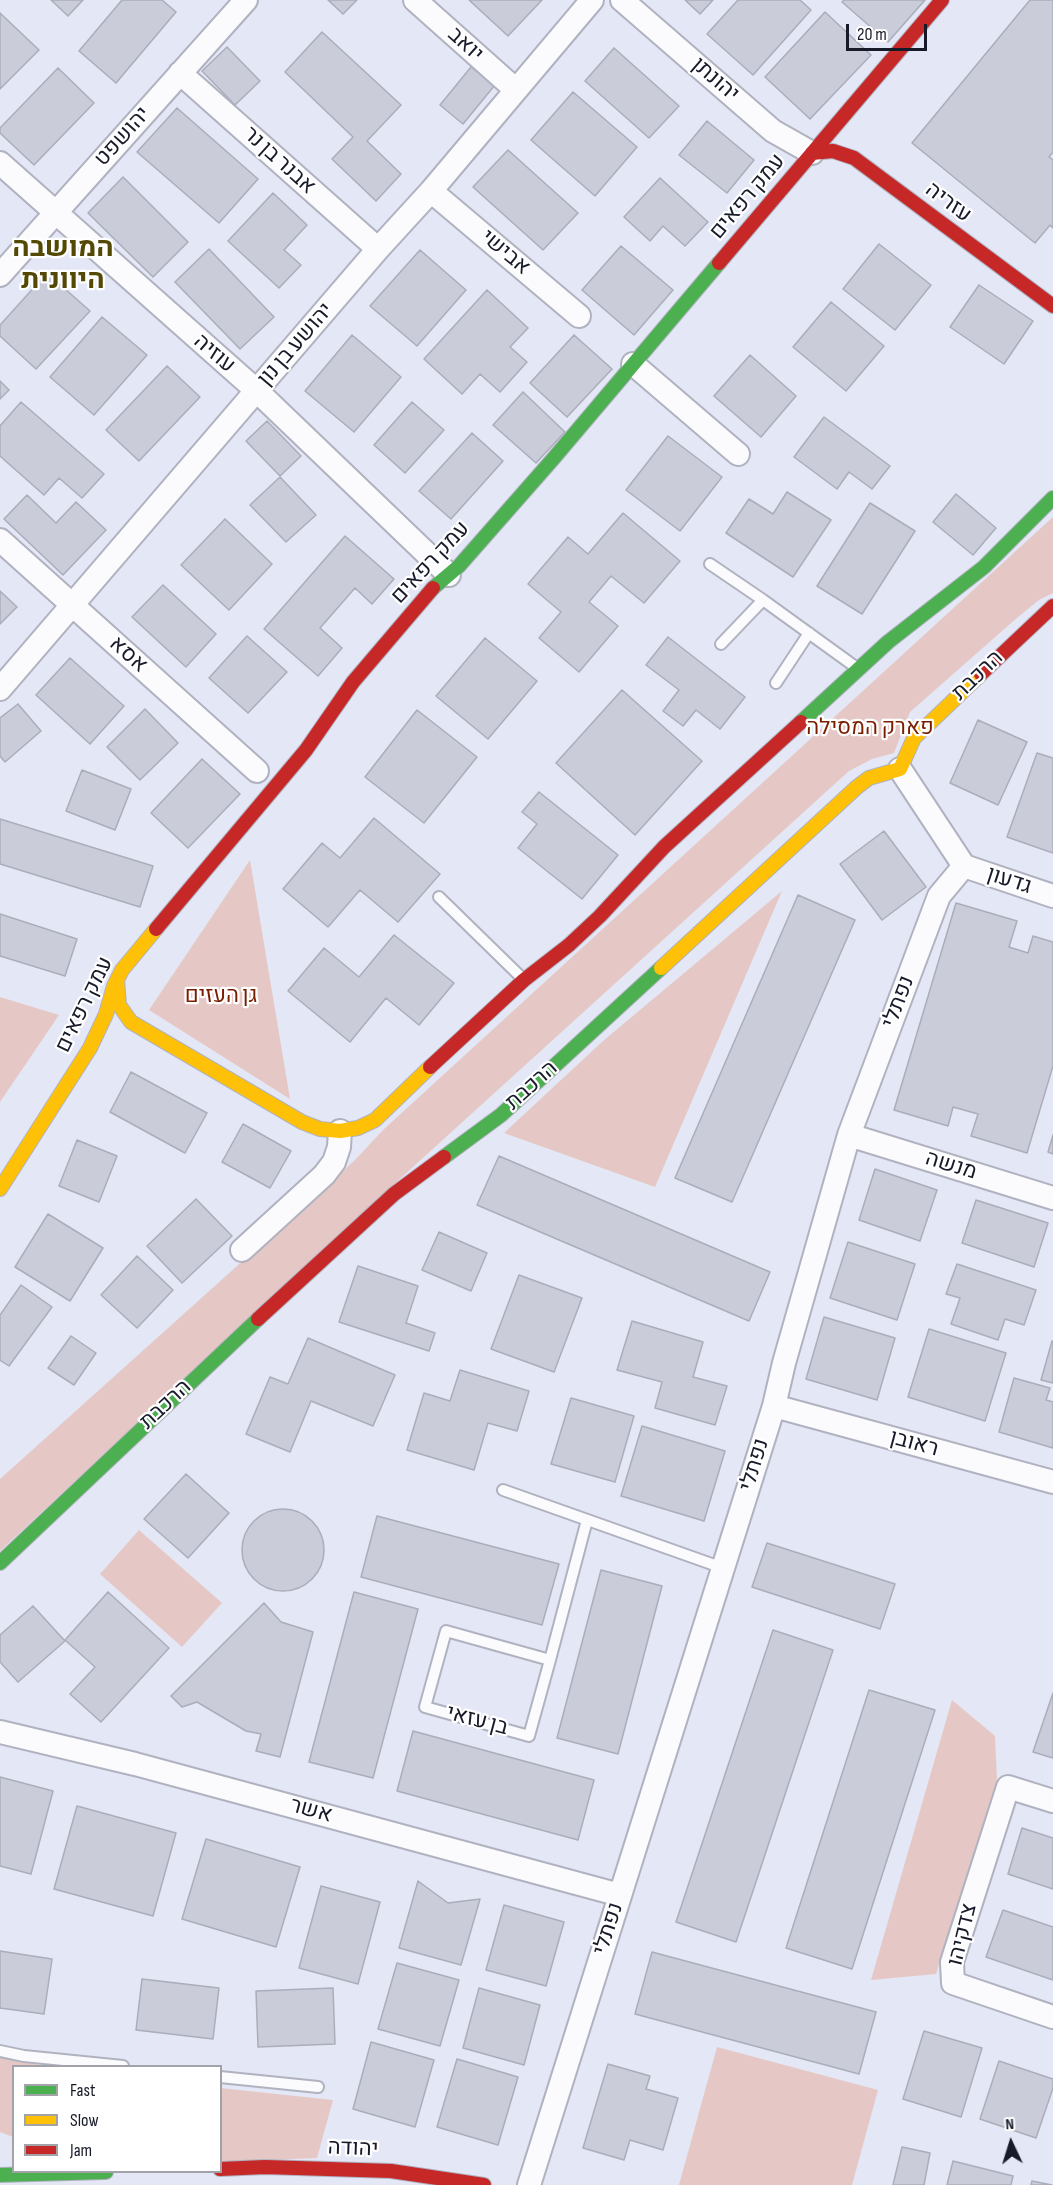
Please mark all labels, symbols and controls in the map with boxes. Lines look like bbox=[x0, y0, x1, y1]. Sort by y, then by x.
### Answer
scale bar bbox=[849, 12, 930, 50]
street label: יואב bbox=[442, 22, 488, 68]
text: 20 m bbox=[857, 24, 887, 45]
street label: יהונתן bbox=[686, 52, 744, 108]
street label: יהושפט bbox=[89, 102, 157, 172]
street label: אבנר בן נר bbox=[237, 122, 321, 200]
street label: עמק רפאים bbox=[705, 149, 791, 245]
street label: עזריה bbox=[920, 177, 976, 229]
street label: אבישי bbox=[475, 225, 535, 281]
district label: המושבה היוונית bbox=[12, 232, 114, 298]
street label: יהושע בן נון bbox=[253, 298, 339, 392]
street label: עוזיה bbox=[188, 329, 240, 379]
street label: עמק רפאים bbox=[386, 516, 476, 610]
street label: אסא bbox=[103, 631, 153, 679]
street label: הרכבת bbox=[947, 645, 1009, 707]
park label: פארק המסילה bbox=[806, 715, 934, 741]
street label: גדעון bbox=[983, 861, 1035, 901]
street label: עמק רפאים bbox=[51, 953, 119, 1057]
street label: נפתלי bbox=[877, 972, 921, 1032]
park label: גן העזים bbox=[185, 983, 257, 1009]
street label: הרכבת bbox=[501, 1056, 563, 1116]
street label: מנשה bbox=[922, 1146, 980, 1186]
street label: הרכבת bbox=[135, 1375, 197, 1435]
street label: ראובן bbox=[887, 1425, 941, 1463]
street label: נפתלי bbox=[735, 1436, 775, 1494]
street label: בן עזאי bbox=[443, 1700, 511, 1742]
street label: אשר bbox=[287, 1793, 335, 1829]
street label: נפתלי bbox=[588, 1900, 630, 1958]
street label: צדקיהו bbox=[943, 1901, 983, 1969]
legend bbox=[12, 2065, 222, 2173]
text: Fast bbox=[70, 2080, 95, 2101]
text: Slow bbox=[70, 2110, 99, 2131]
north arrow bbox=[981, 2113, 1041, 2173]
text: N bbox=[1005, 2115, 1015, 2134]
street label: יהודה bbox=[327, 2135, 379, 2163]
text: Jam bbox=[70, 2140, 92, 2161]

